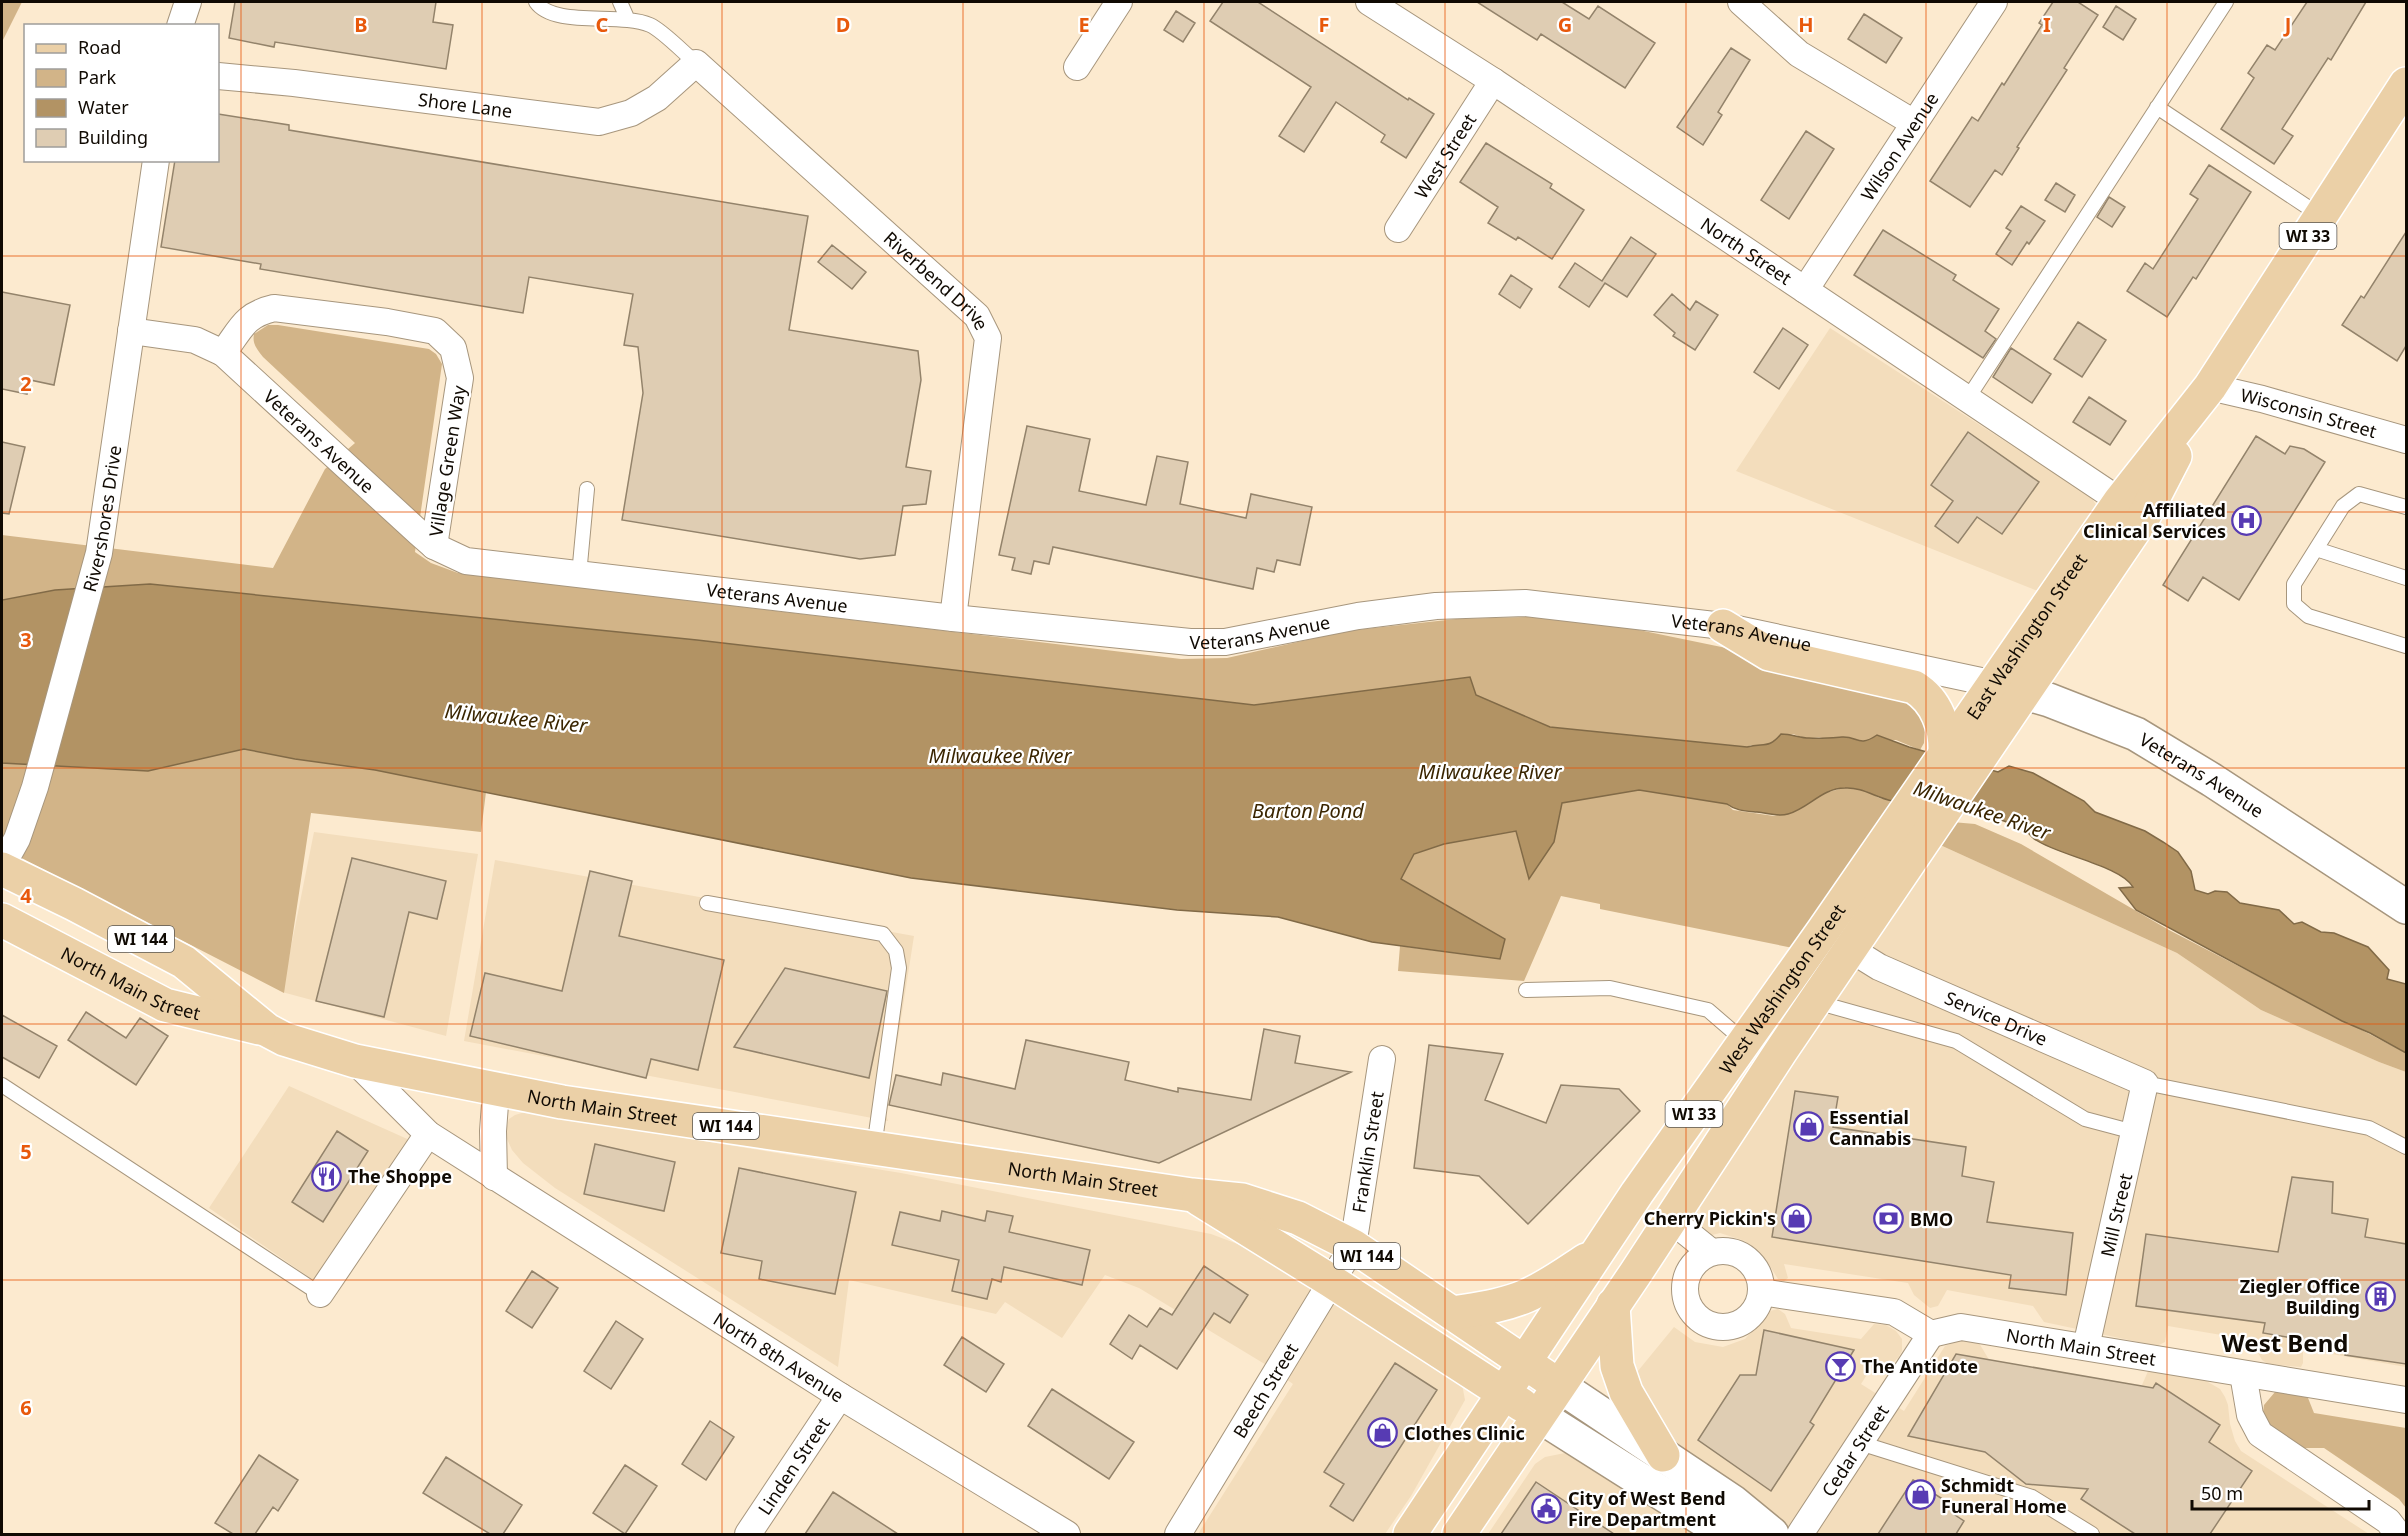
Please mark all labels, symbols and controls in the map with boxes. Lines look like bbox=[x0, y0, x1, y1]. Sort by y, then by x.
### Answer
text: B bbox=[354, 11, 368, 38]
text: C bbox=[596, 11, 609, 38]
text: D bbox=[836, 11, 850, 38]
text: E bbox=[1078, 11, 1090, 38]
text: F bbox=[1319, 11, 1329, 38]
text: G bbox=[1558, 11, 1572, 38]
text: H bbox=[1798, 11, 1814, 38]
text: I bbox=[2043, 11, 2051, 38]
text: J bbox=[2283, 11, 2291, 38]
legend bbox=[24, 24, 219, 162]
text: Road bbox=[78, 35, 121, 59]
text: Park bbox=[78, 65, 116, 89]
street label: Shore Lane bbox=[417, 87, 514, 123]
street label: Wilson Avenue bbox=[1855, 88, 1944, 205]
text: Water bbox=[78, 95, 129, 119]
street label: West Street bbox=[1409, 108, 1481, 203]
text: Building bbox=[78, 125, 148, 149]
street label: North Street bbox=[1696, 212, 1797, 290]
road number: WI 33 bbox=[2280, 223, 2336, 249]
street label: Riverbend Drive bbox=[879, 226, 994, 334]
text: 2 bbox=[20, 370, 32, 397]
street label: Wisconsin Street bbox=[2238, 382, 2380, 443]
street label: Village Green Way bbox=[423, 383, 471, 538]
street label: Veterans Avenue bbox=[259, 384, 380, 498]
street label: Rivershores Drive bbox=[77, 444, 126, 594]
place label: Affiliated Clinical Services bbox=[2083, 498, 2226, 543]
hospital icon: Affiliated Clinical Services bbox=[2231, 504, 2263, 536]
street label: East Washington Street bbox=[1961, 548, 2092, 724]
street label: Veterans Avenue bbox=[705, 577, 849, 618]
street label: Veterans Avenue bbox=[1670, 608, 1814, 657]
street label: Veterans Avenue bbox=[1190, 610, 1332, 654]
text: 3 bbox=[20, 626, 32, 653]
water label: Milwaukee River bbox=[443, 697, 590, 739]
street label: Veterans Avenue bbox=[2135, 727, 2269, 823]
water label: Milwaukee River bbox=[928, 742, 1073, 769]
water label: Milwaukee River bbox=[1418, 758, 1563, 785]
water label: Milwaukee River bbox=[1910, 774, 2055, 846]
water label: Barton Pond bbox=[1252, 797, 1364, 824]
text: 4 bbox=[20, 882, 32, 909]
street label: West Washington Street bbox=[1713, 899, 1851, 1079]
road number: WI 144 bbox=[108, 926, 174, 952]
street label: North Main Street bbox=[57, 941, 203, 1025]
street label: Service Drive bbox=[1941, 985, 2051, 1051]
street label: North Main Street bbox=[525, 1083, 679, 1131]
street label: Franklin Street bbox=[1346, 1089, 1389, 1215]
road number: WI 33 bbox=[1666, 1101, 1722, 1127]
place label: Essential Cannabis bbox=[1829, 1105, 1911, 1150]
shop icon: Essential Cannabis bbox=[1792, 1111, 1824, 1143]
road number: WI 144 bbox=[693, 1113, 759, 1139]
text: 5 bbox=[20, 1138, 32, 1165]
street label: North Main Street bbox=[1006, 1156, 1160, 1202]
restaurant icon: The Shoppe bbox=[311, 1160, 343, 1192]
place label: The Shoppe bbox=[348, 1164, 452, 1188]
street label: Mill Street bbox=[2095, 1170, 2137, 1259]
shop icon: Cherry Pickin's bbox=[1781, 1202, 1813, 1234]
bank icon: BMO bbox=[1873, 1203, 1905, 1235]
place label: Cherry Pickin's bbox=[1644, 1206, 1776, 1230]
place label: BMO bbox=[1910, 1207, 1953, 1231]
road number: WI 144 bbox=[1334, 1243, 1400, 1269]
place label: Ziegler Office Building bbox=[2240, 1274, 2360, 1319]
building icon: Ziegler Office Building bbox=[2365, 1280, 2397, 1312]
street label: North 8th Avenue bbox=[709, 1307, 849, 1408]
street label: North Main Street bbox=[2004, 1323, 2158, 1371]
district label: West Bend bbox=[2222, 1326, 2348, 1359]
street label: Beech Street bbox=[1227, 1338, 1303, 1442]
bar icon: The Antidote bbox=[1825, 1350, 1857, 1382]
place label: The Antidote bbox=[1862, 1354, 1978, 1378]
text: 6 bbox=[20, 1394, 32, 1421]
street label: Cedar Street bbox=[1816, 1399, 1894, 1501]
street label: Linden Street bbox=[752, 1412, 835, 1519]
shop icon: Clothes Clinic bbox=[1367, 1417, 1399, 1449]
place label: Clothes Clinic bbox=[1404, 1421, 1525, 1445]
place label: Schmidt Funeral Home bbox=[1941, 1473, 2067, 1518]
scale bar bbox=[2192, 1473, 2369, 1511]
shop icon: Schmidt Funeral Home bbox=[1904, 1479, 1936, 1511]
text: 50 m bbox=[2201, 1481, 2243, 1505]
place label: City of West Bend Fire Department bbox=[1568, 1486, 1726, 1531]
public building icon: City of West Bend Fire Department bbox=[1531, 1492, 1563, 1524]

